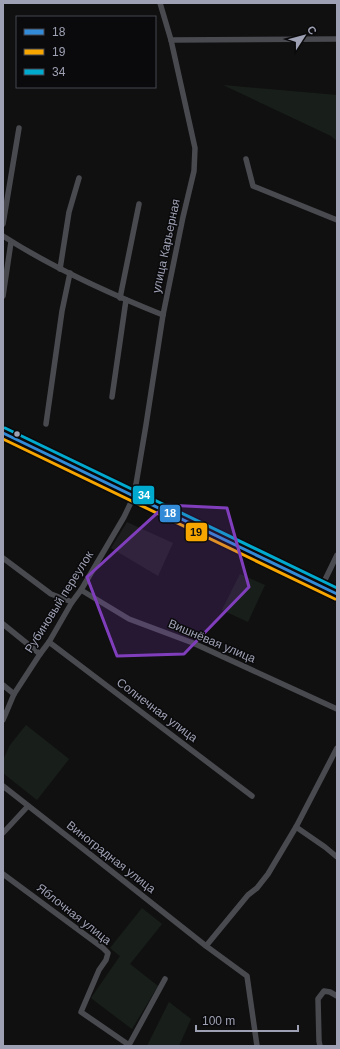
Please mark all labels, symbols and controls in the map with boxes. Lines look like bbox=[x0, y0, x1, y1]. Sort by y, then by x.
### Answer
legend bbox=[16, 16, 156, 88]
north arrow bbox=[284, 16, 324, 56]
text: С bbox=[305, 23, 319, 37]
text: 18 bbox=[52, 25, 66, 39]
text: 19 bbox=[52, 45, 66, 59]
text: 34 bbox=[52, 65, 66, 79]
street label: улица Карьерная bbox=[149, 198, 183, 294]
unlabelled marker bbox=[12, 429, 22, 439]
line badge: 34 bbox=[132, 485, 155, 505]
text: 34 bbox=[138, 489, 151, 501]
line badge: 18 bbox=[159, 504, 181, 523]
text: 18 bbox=[164, 507, 176, 519]
line badge: 19 bbox=[185, 522, 208, 542]
text: 19 bbox=[190, 526, 202, 538]
street label: Рубиновый переулок bbox=[22, 548, 96, 655]
street label: Вишнёвая улица bbox=[166, 616, 258, 666]
street label: Солнечная улица bbox=[114, 675, 200, 745]
street label: Виноградная улица bbox=[64, 818, 158, 896]
street label: Яблочная улица bbox=[34, 880, 114, 948]
scale bar bbox=[196, 1007, 298, 1033]
text: 100 m bbox=[202, 1014, 235, 1028]

